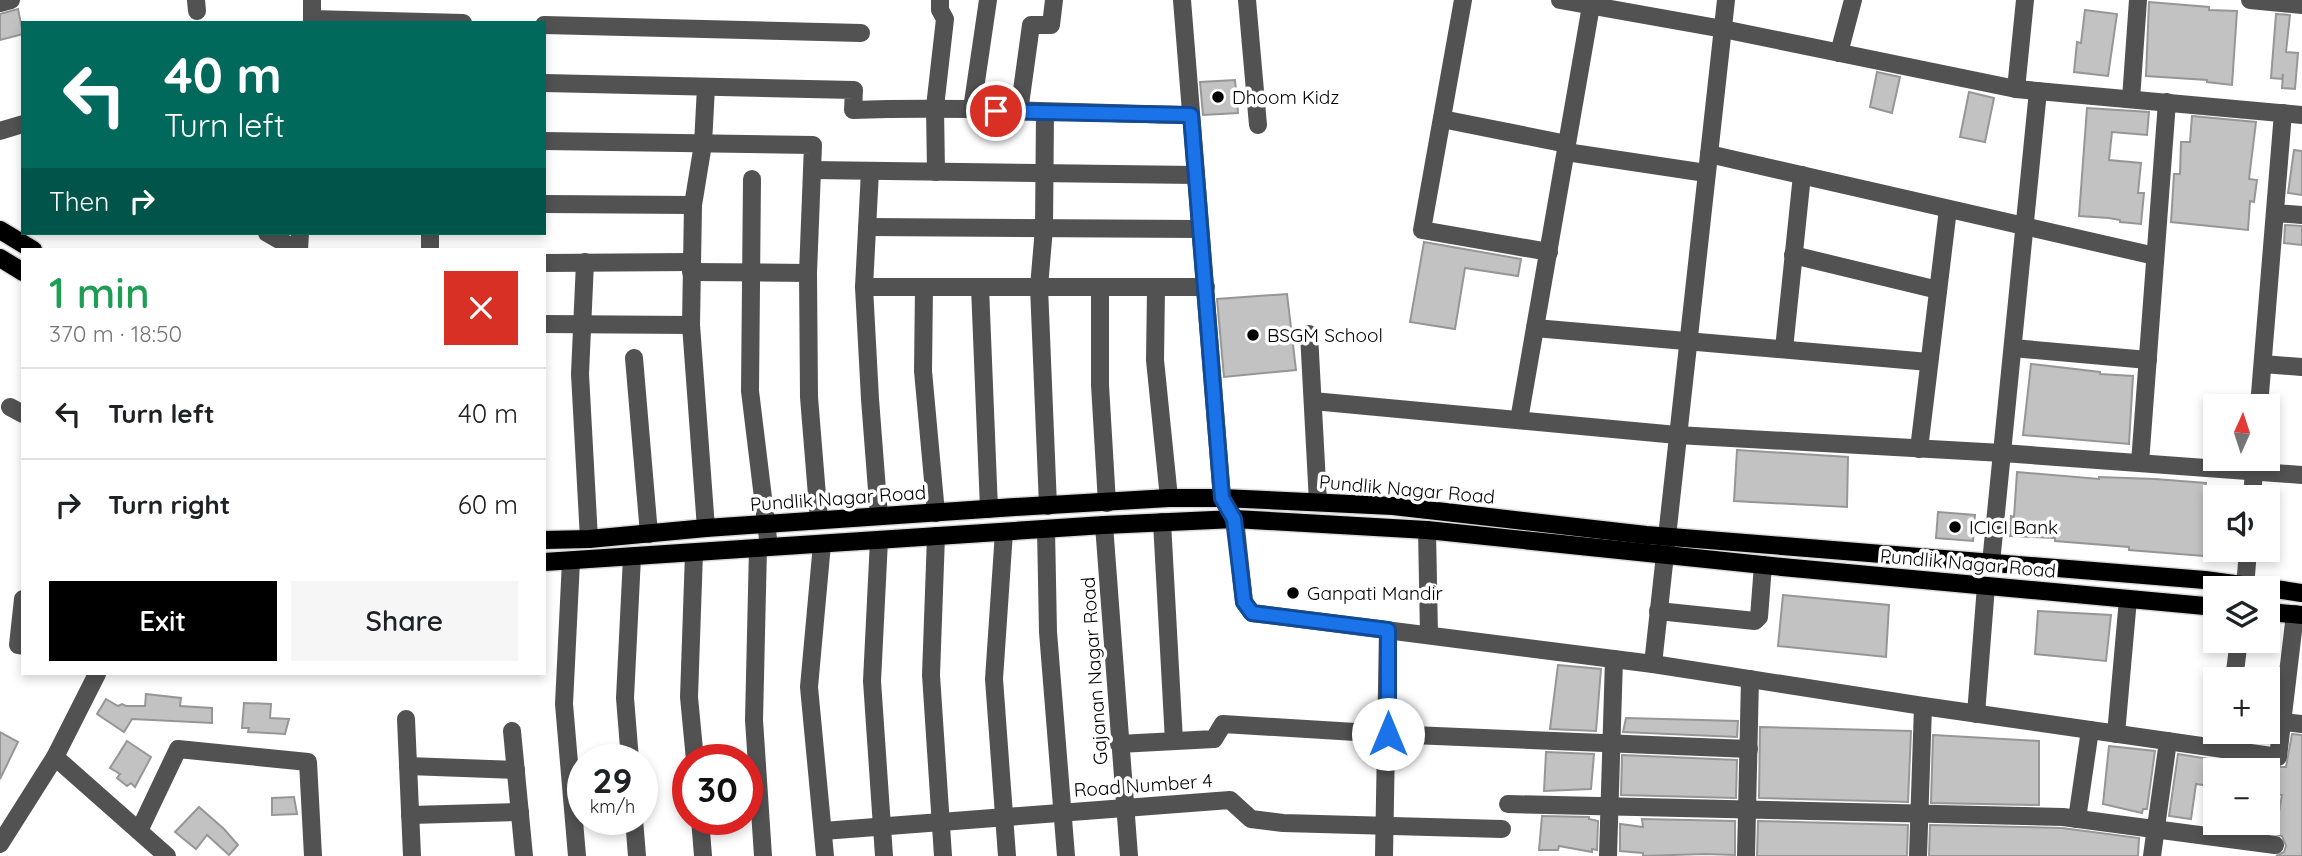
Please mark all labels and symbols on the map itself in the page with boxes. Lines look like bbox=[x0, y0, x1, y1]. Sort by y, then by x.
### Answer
pin bbox=[966, 81, 1026, 141]
place label: Dhoom Kidz bbox=[1232, 85, 1339, 109]
marker: Dhoom Kidz bbox=[1210, 89, 1226, 105]
place label: BSGM School bbox=[1267, 323, 1383, 347]
marker: BSGM School bbox=[1245, 327, 1261, 343]
north arrow bbox=[2203, 394, 2280, 471]
street label: Pundlik Nagar Road bbox=[1318, 469, 1496, 509]
street label: Pundlik Nagar Road bbox=[749, 480, 927, 516]
place label: ICICI Bank bbox=[1969, 515, 2058, 539]
marker: ICICI Bank bbox=[1947, 519, 1963, 535]
street label: Pundlik Nagar Road bbox=[1879, 543, 2057, 583]
street label: Gajanan Nagar Road bbox=[1075, 576, 1113, 766]
place label: Ganpati Mandir bbox=[1307, 581, 1443, 605]
marker: Ganpati Mandir bbox=[1285, 585, 1301, 601]
position arrow bbox=[1351, 697, 1425, 771]
speed limit sign: 30 bbox=[672, 744, 763, 835]
street label: Road Number 4 bbox=[1073, 768, 1213, 802]

